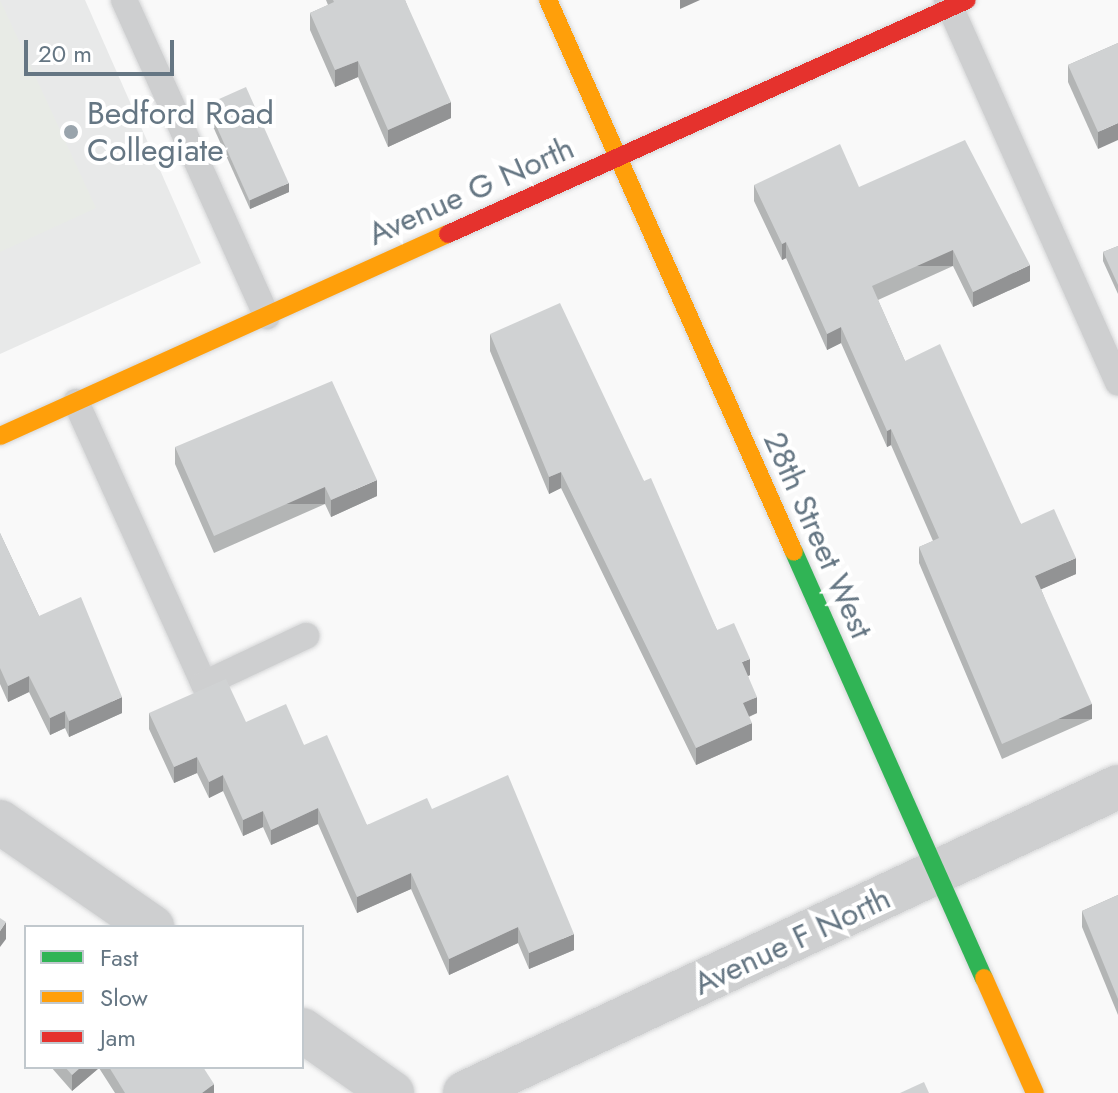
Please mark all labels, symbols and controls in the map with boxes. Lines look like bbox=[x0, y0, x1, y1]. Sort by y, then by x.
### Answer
scale bar bbox=[28, 24, 178, 74]
text: 20 m bbox=[38, 36, 92, 71]
place label: Bedford Road Collegiate bbox=[87, 95, 274, 170]
marker: Bedford Road Collegiate bbox=[62, 123, 80, 141]
street label: Avenue G North bbox=[362, 128, 580, 254]
street label: 28th Street West bbox=[755, 426, 881, 644]
street label: Avenue F North bbox=[688, 879, 896, 1003]
legend bbox=[24, 925, 304, 1069]
text: Fast bbox=[100, 940, 138, 975]
text: Slow bbox=[100, 980, 148, 1015]
text: Jam bbox=[100, 1020, 136, 1055]

